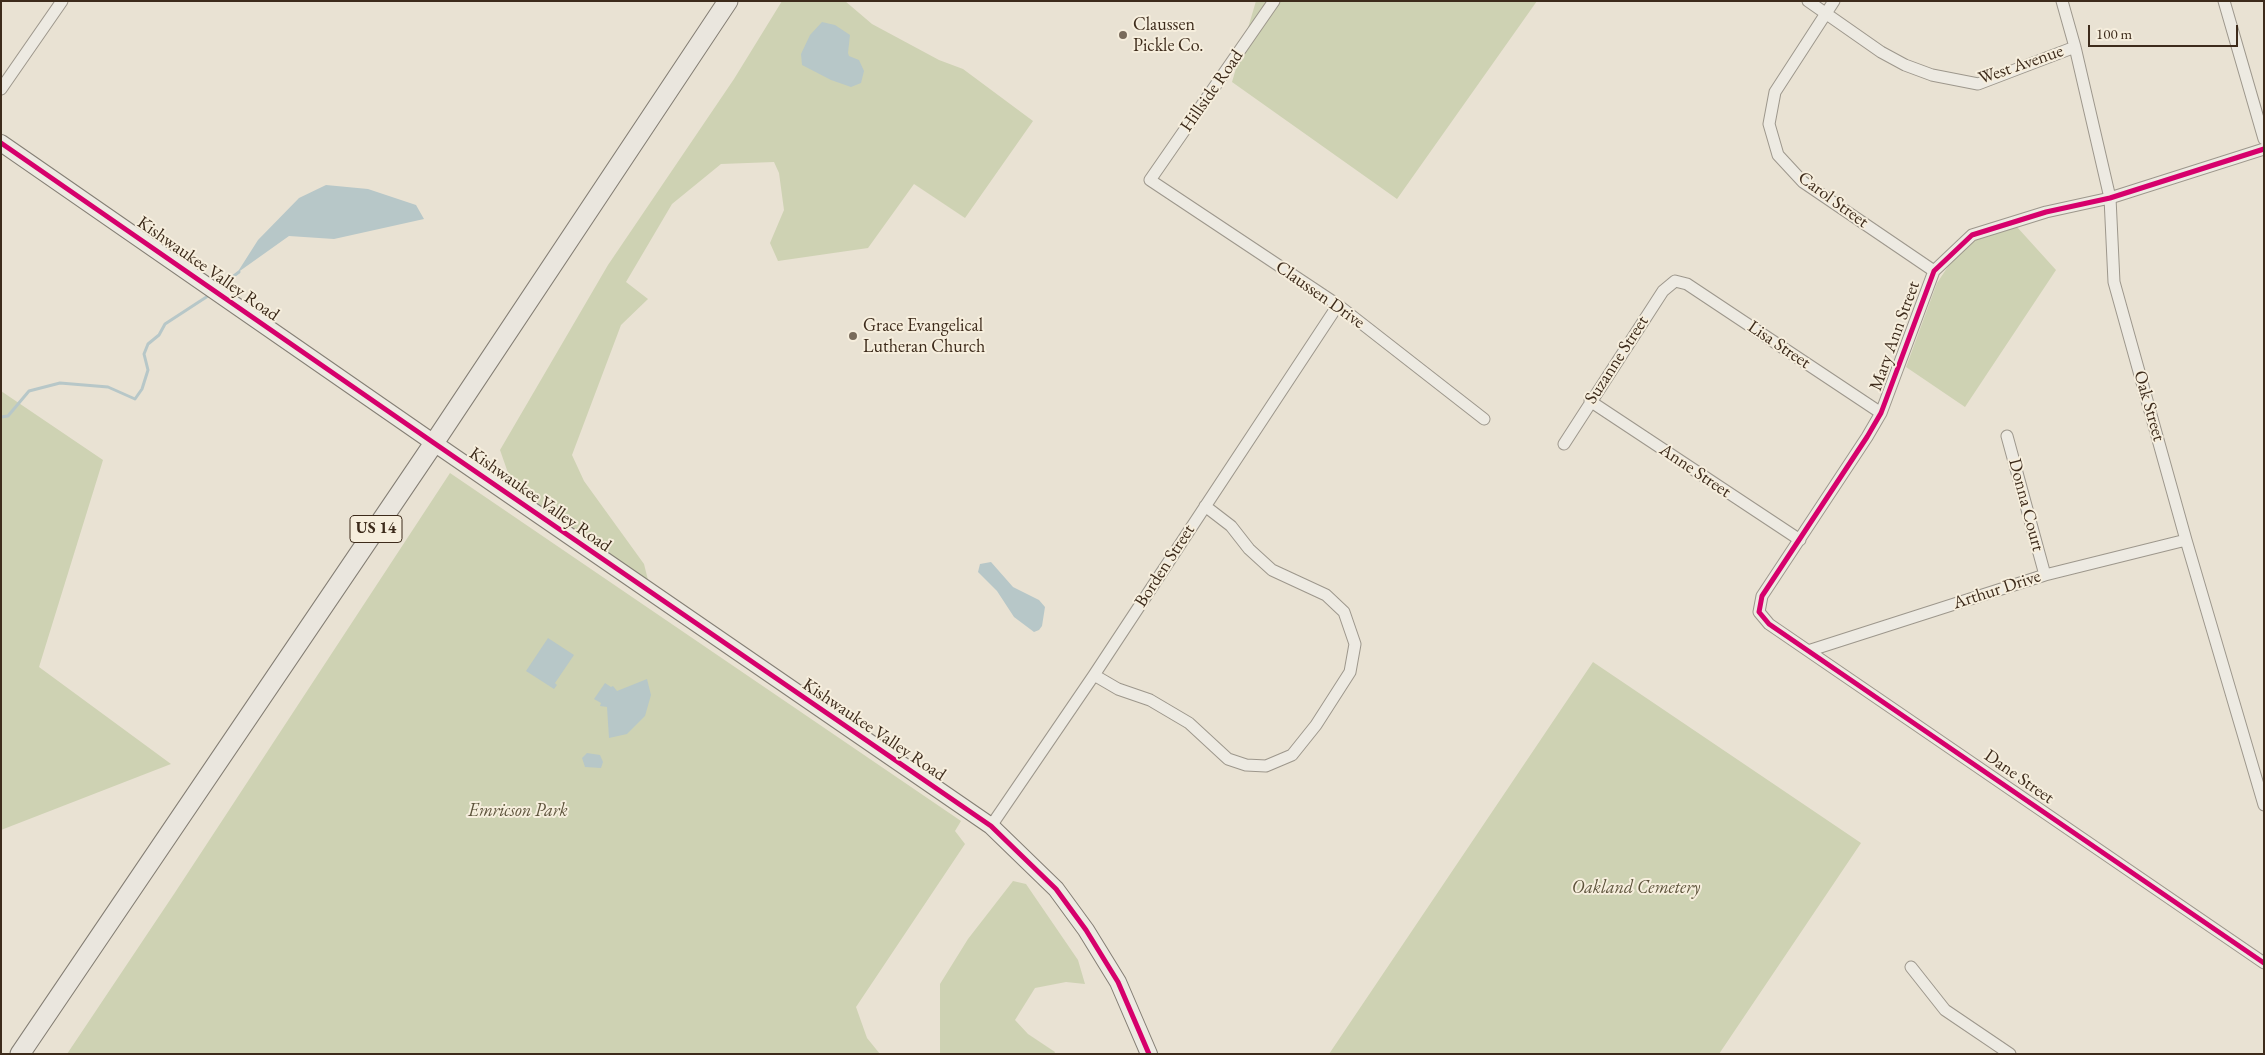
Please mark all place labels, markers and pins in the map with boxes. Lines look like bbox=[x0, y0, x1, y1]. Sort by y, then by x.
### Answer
place label: Claussen Pickle Co. bbox=[1133, 14, 1203, 56]
marker: Claussen Pickle Co. bbox=[1117, 29, 1129, 41]
place label: Grace Evangelical Lutheran Church bbox=[863, 315, 985, 358]
marker: Grace Evangelical Lutheran Church bbox=[847, 330, 859, 342]

